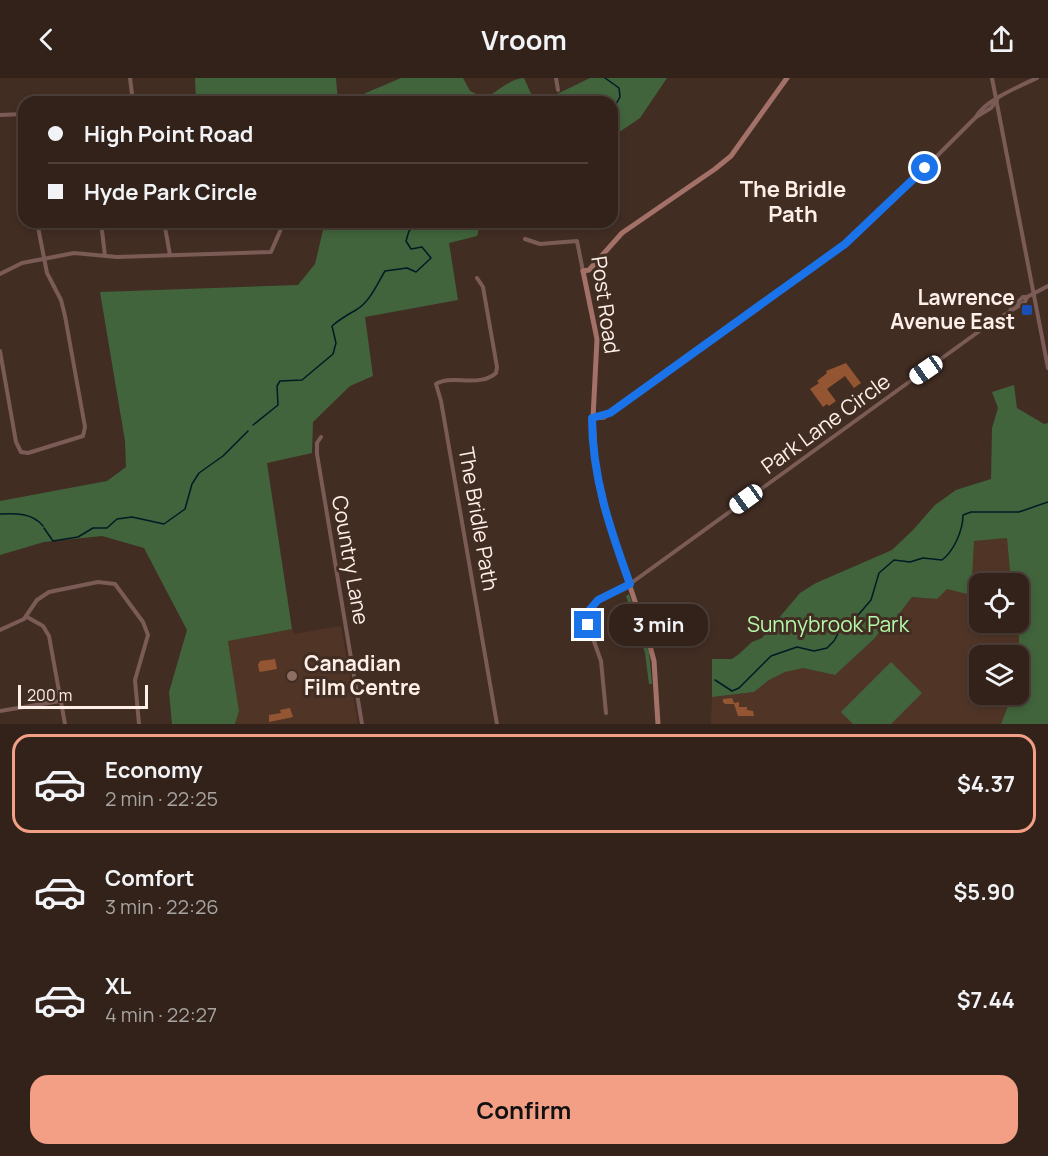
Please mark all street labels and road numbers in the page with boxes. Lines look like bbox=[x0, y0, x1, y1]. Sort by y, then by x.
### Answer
street label: Post Road bbox=[585, 254, 627, 356]
street label: Park Lane Circle bbox=[755, 367, 896, 480]
street label: The Bridle Path bbox=[453, 445, 505, 593]
street label: Country Lane bbox=[326, 493, 376, 627]

